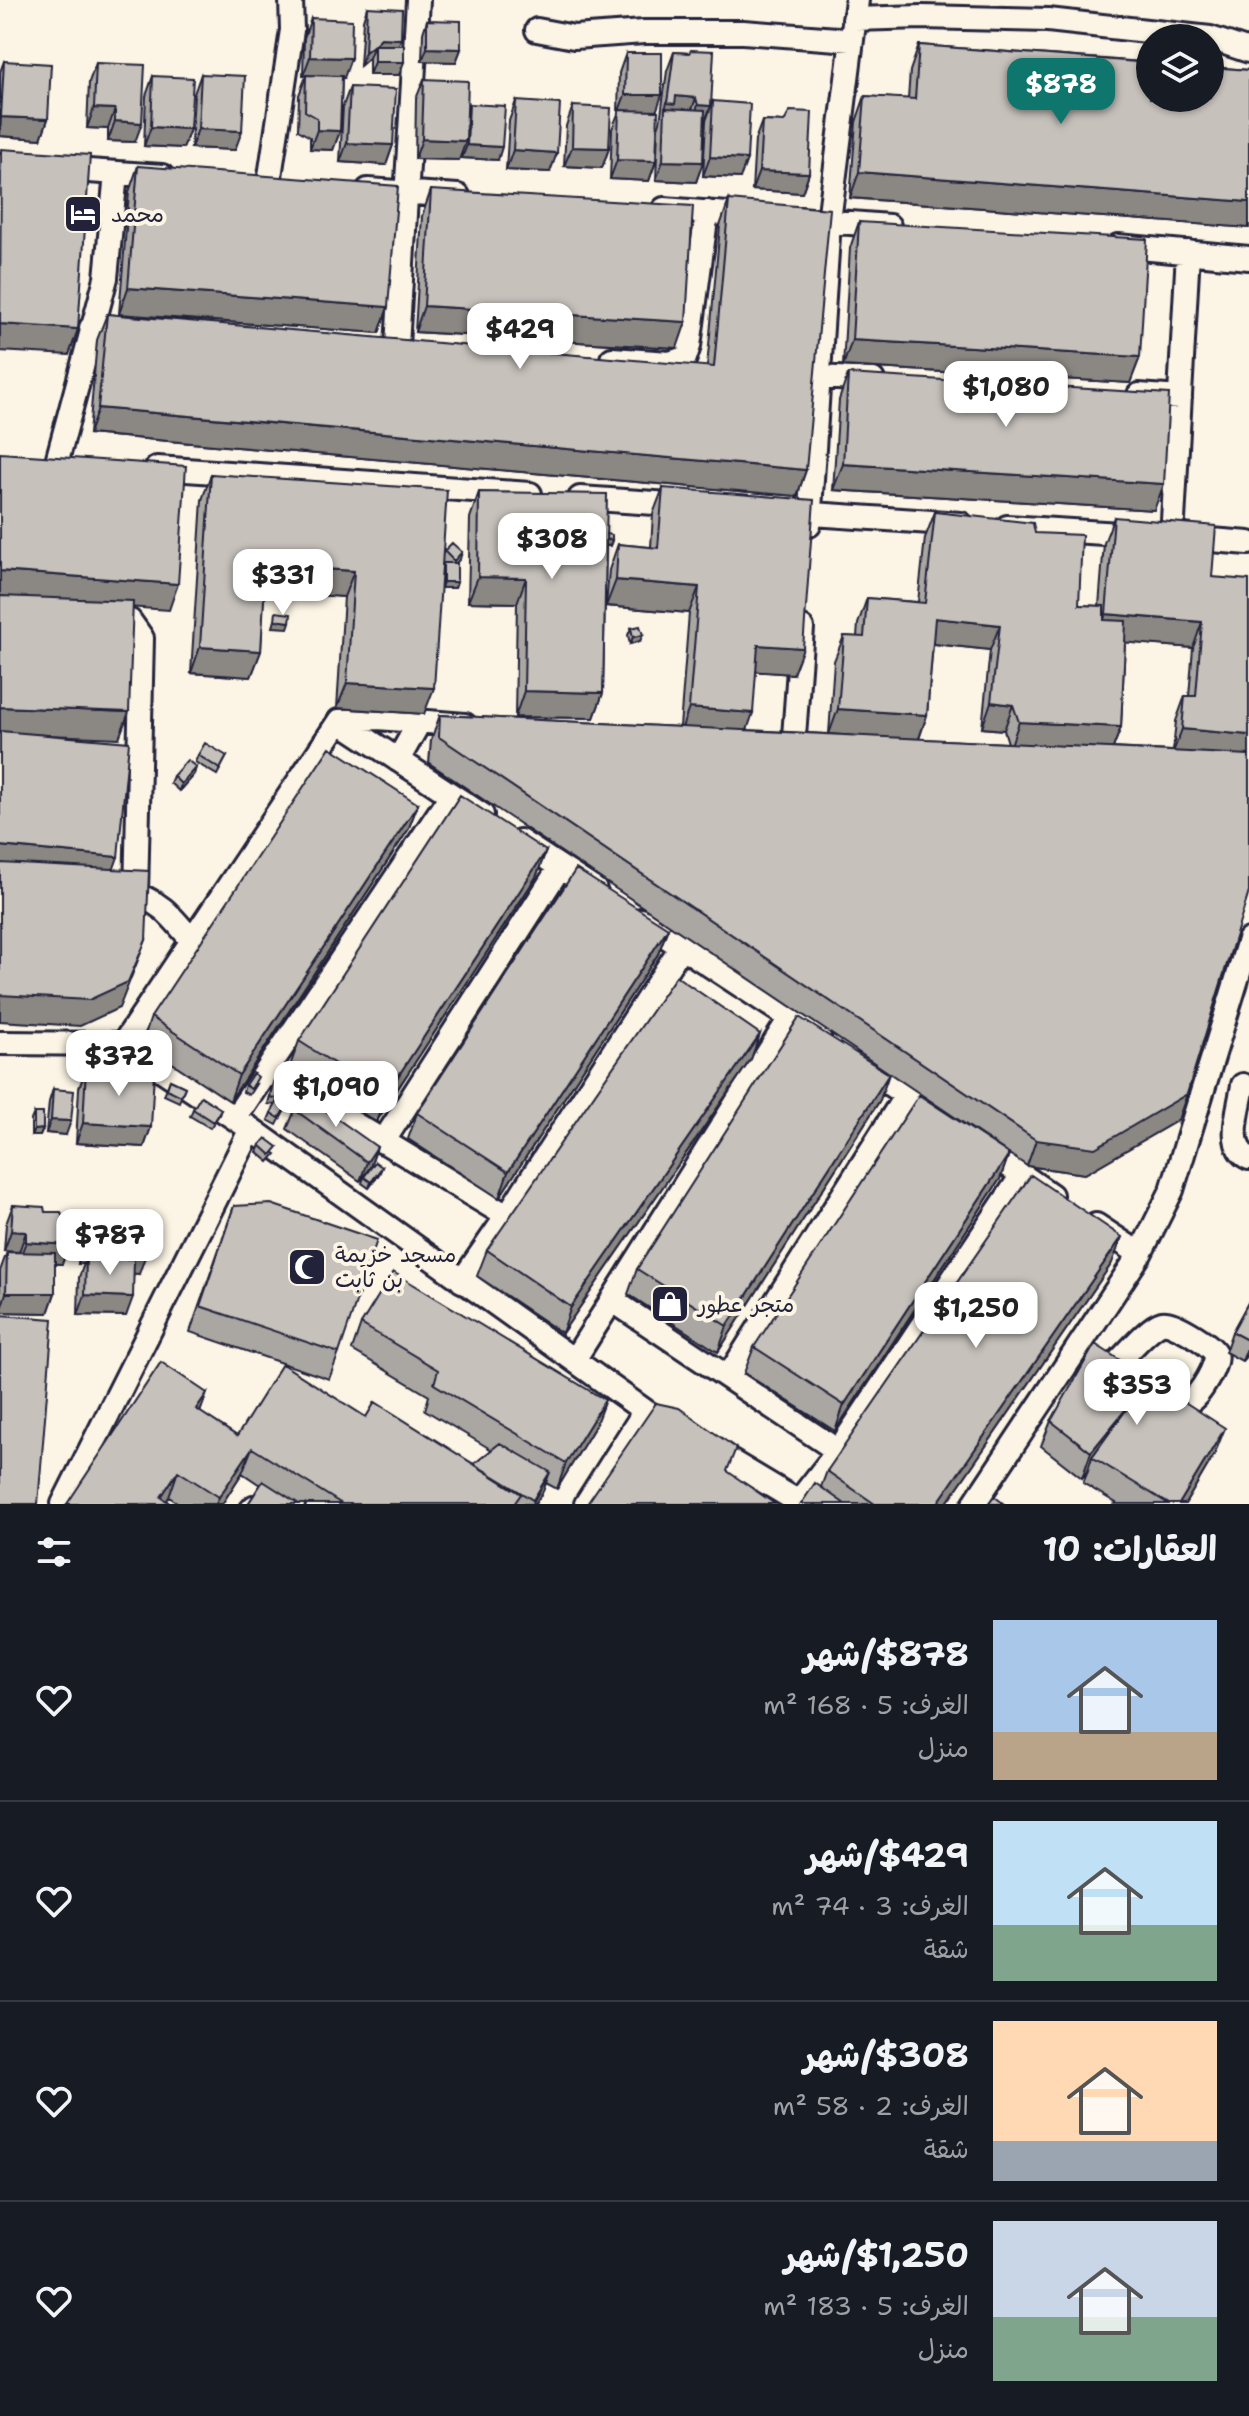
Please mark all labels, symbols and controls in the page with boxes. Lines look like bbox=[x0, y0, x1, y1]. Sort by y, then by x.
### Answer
map controls bbox=[1136, 24, 1224, 112]
button: layers bbox=[1136, 24, 1224, 112]
pin: $878 bbox=[1014, 58, 1108, 126]
text: $878 bbox=[1025, 66, 1097, 101]
hotel icon: محمد bbox=[62, 193, 104, 235]
place label: محمد bbox=[111, 200, 164, 229]
pin: $429 bbox=[473, 303, 567, 371]
text: $429 bbox=[485, 311, 555, 346]
pin: $1,080 bbox=[941, 361, 1071, 429]
text: $1,080 bbox=[962, 369, 1050, 404]
pin: $308 bbox=[505, 513, 599, 581]
text: $308 bbox=[516, 521, 588, 556]
pin: $331 bbox=[236, 549, 330, 617]
text: $331 bbox=[251, 557, 315, 592]
pin: $372 bbox=[72, 1030, 166, 1098]
text: $372 bbox=[84, 1038, 154, 1073]
pin: $1,090 bbox=[271, 1061, 401, 1129]
text: $1,090 bbox=[292, 1069, 380, 1104]
pin: $787 bbox=[63, 1209, 157, 1277]
text: $787 bbox=[74, 1217, 146, 1252]
place label: مسجد خزيمة بن ثابت bbox=[335, 1240, 456, 1294]
mosque icon: مسجد خزيمة بن ثابت bbox=[286, 1246, 328, 1288]
pin: $1,250 bbox=[911, 1282, 1041, 1350]
shop icon: متجر عطور bbox=[649, 1283, 691, 1325]
place label: متجر عطور bbox=[696, 1290, 794, 1319]
text: $1,250 bbox=[933, 1290, 1019, 1325]
pin: $353 bbox=[1090, 1359, 1184, 1427]
text: $353 bbox=[1102, 1367, 1172, 1402]
text: العقارات: 10 bbox=[1043, 1526, 1217, 1572]
icon: filters bbox=[32, 1530, 76, 1574]
text: $878/شهر bbox=[804, 1631, 969, 1677]
icon: home bbox=[1057, 1652, 1153, 1748]
icon: heart bbox=[32, 1678, 76, 1722]
text: الغرف: 5 · 168 m² bbox=[763, 1687, 969, 1722]
text: منزل bbox=[918, 1730, 969, 1765]
text: $429/شهر bbox=[807, 1832, 969, 1878]
icon: home bbox=[1057, 1853, 1153, 1949]
icon: heart bbox=[32, 1879, 76, 1923]
text: الغرف: 3 · 74 m² bbox=[771, 1888, 969, 1923]
text: شقة bbox=[924, 1931, 969, 1966]
text: $308/شهر bbox=[804, 2032, 969, 2078]
icon: home bbox=[1057, 2053, 1153, 2149]
icon: heart bbox=[32, 2079, 76, 2123]
text: الغرف: 2 · 58 m² bbox=[773, 2088, 969, 2123]
text: شقة bbox=[924, 2131, 969, 2166]
text: $1,250/شهر bbox=[784, 2232, 969, 2278]
icon: home bbox=[1057, 2253, 1153, 2349]
icon: heart bbox=[32, 2279, 76, 2323]
text: الغرف: 5 · 183 m² bbox=[763, 2288, 969, 2323]
text: منزل bbox=[918, 2331, 969, 2366]

